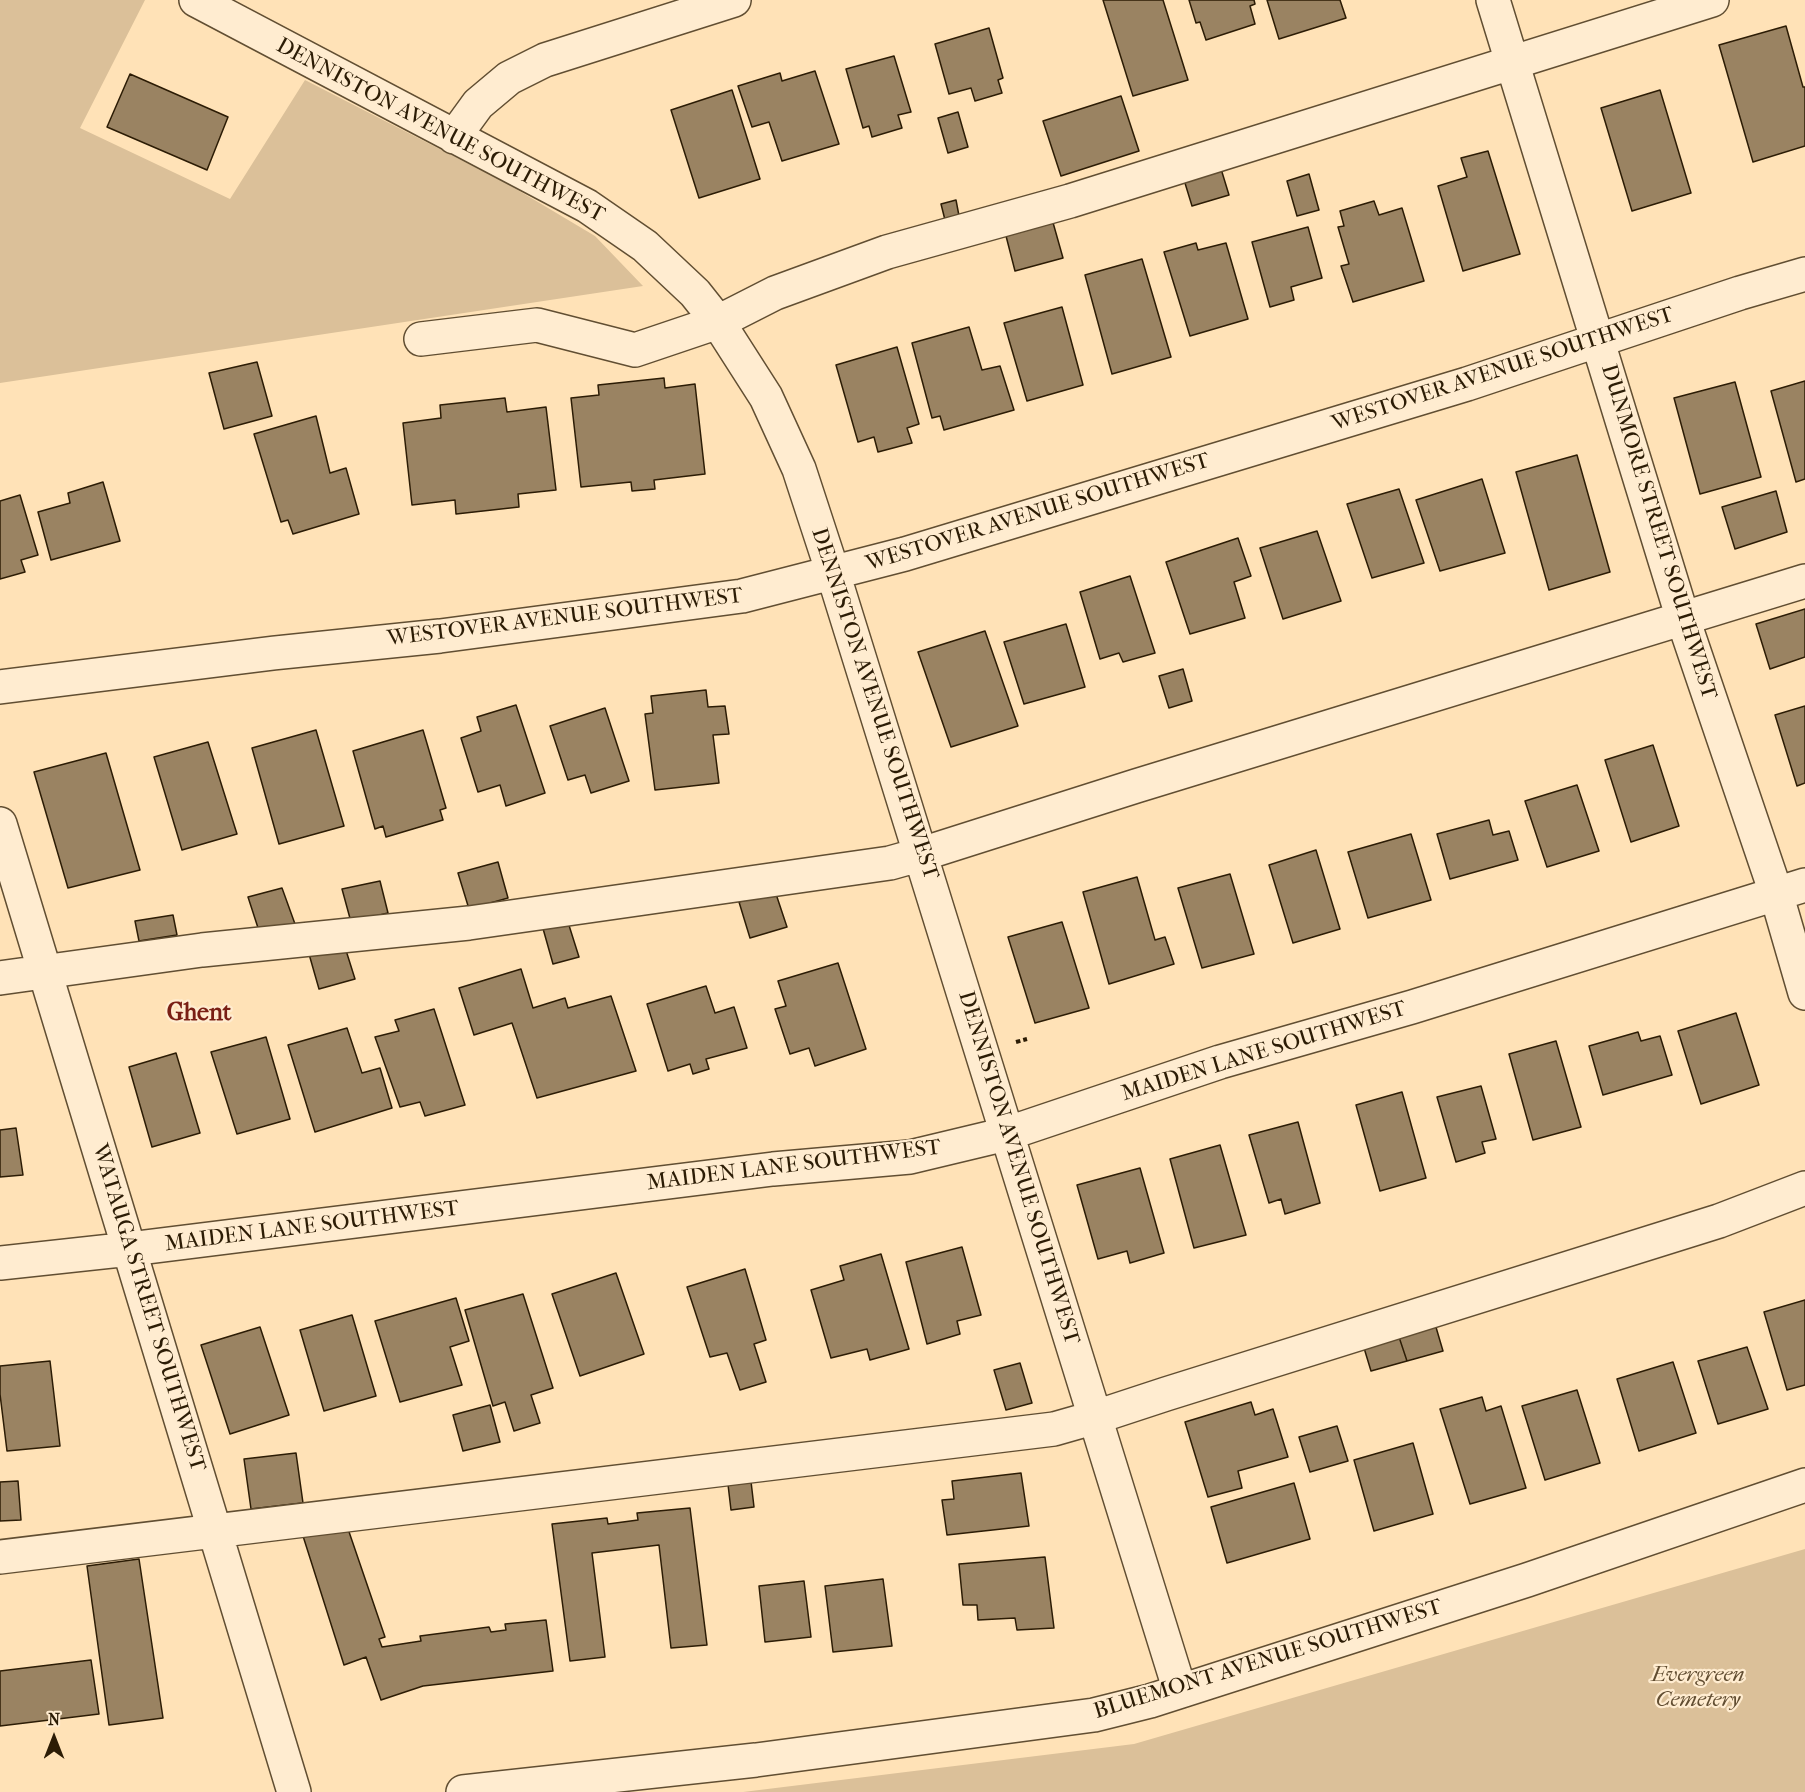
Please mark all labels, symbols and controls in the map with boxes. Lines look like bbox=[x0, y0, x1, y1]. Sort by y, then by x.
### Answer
street label: DENNISTON AVENUE SOUTHWEST bbox=[271, 33, 609, 229]
street label: WESTOVER AVENUE SOUTHWEST bbox=[1329, 302, 1677, 438]
street label: DUNMORE STREET SOUTHWEST bbox=[1594, 361, 1722, 703]
street label: WESTOVER AVENUE SOUTHWEST bbox=[863, 448, 1213, 578]
street label: DENNISTON AVENUE SOUTHWEST bbox=[805, 525, 943, 883]
street label: WESTOVER AVENUE SOUTHWEST bbox=[386, 583, 744, 653]
street label: DENNISTON AVENUE SOUTHWEST bbox=[952, 988, 1084, 1348]
street label: MAIDEN LANE SOUTHWEST bbox=[1119, 996, 1409, 1108]
district label: Ghent bbox=[167, 1000, 231, 1028]
street label: MAIDEN LANE SOUTHWEST bbox=[646, 1135, 942, 1197]
street label: WATAUGA STREET SOUTHWEST bbox=[86, 1141, 210, 1475]
street label: MAIDEN LANE SOUTHWEST bbox=[164, 1196, 460, 1258]
street label: BLUEMONT AVENUE SOUTHWEST bbox=[1091, 1594, 1445, 1726]
park label: Evergreen Cemetery bbox=[1651, 1663, 1745, 1714]
north arrow bbox=[24, 1708, 84, 1768]
text: N bbox=[48, 1710, 60, 1729]

